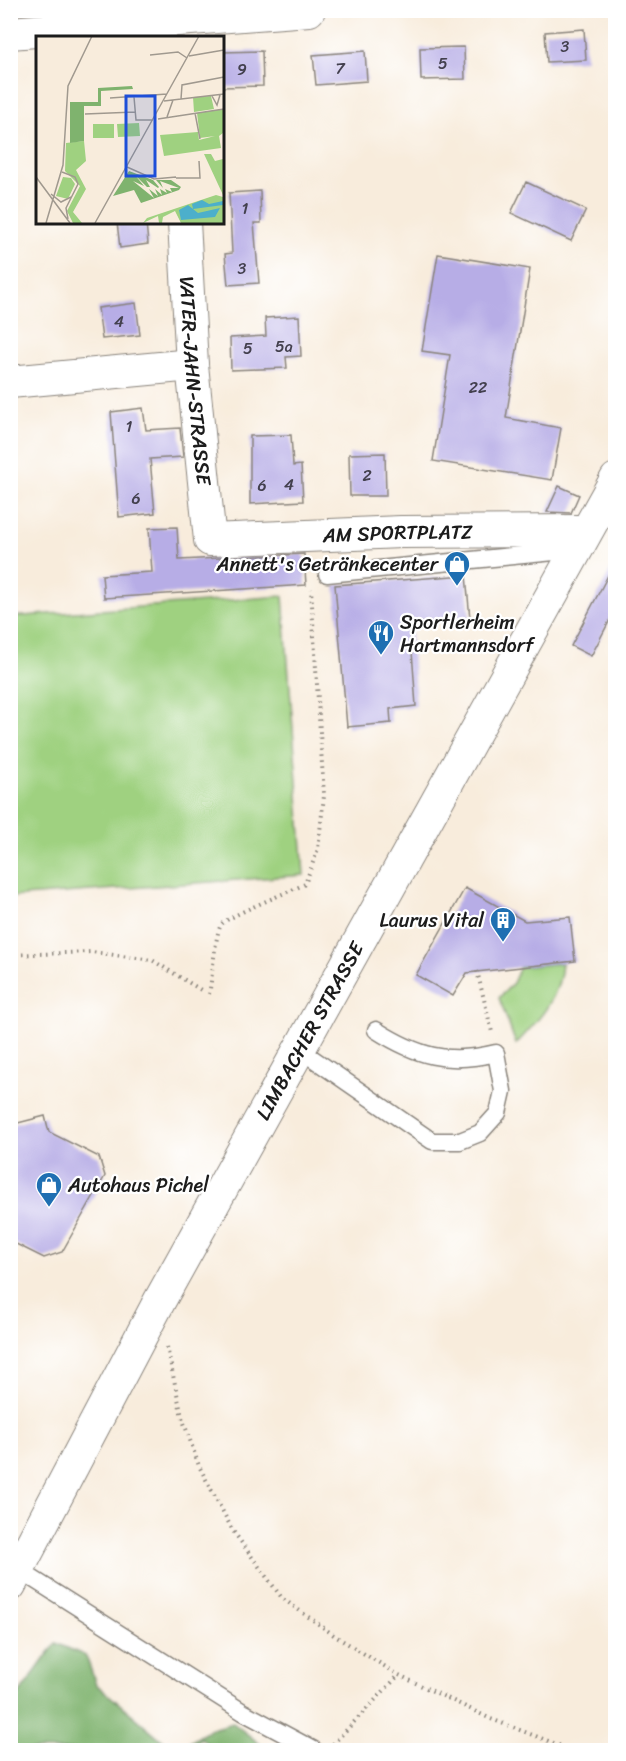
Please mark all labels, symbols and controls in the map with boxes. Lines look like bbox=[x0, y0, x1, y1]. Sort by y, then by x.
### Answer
house number: 3 bbox=[561, 32, 570, 61]
inset map bbox=[36, 36, 224, 224]
house number: 5 bbox=[438, 49, 448, 78]
house number: 7 bbox=[335, 54, 345, 83]
house number: 9 bbox=[237, 55, 247, 84]
house number: 1 bbox=[242, 194, 249, 223]
house number: 3 bbox=[238, 254, 247, 283]
street label: VATER-JAHN-STRASSE bbox=[169, 275, 221, 489]
house number: 4 bbox=[114, 307, 124, 336]
house number: 5a bbox=[275, 332, 293, 361]
house number: 5 bbox=[243, 334, 253, 363]
house number: 22 bbox=[469, 373, 487, 402]
house number: 1 bbox=[126, 412, 133, 441]
house number: 2 bbox=[362, 461, 372, 490]
house number: 4 bbox=[284, 470, 294, 499]
house number: 6 bbox=[257, 471, 267, 500]
house number: 6 bbox=[131, 484, 141, 513]
street label: AM SPORTPLATZ bbox=[321, 515, 473, 553]
place label: Annett's Getränkecenter bbox=[215, 547, 440, 582]
shop icon: Annett's Getränkecenter bbox=[442, 549, 472, 587]
place label: Sportlerheim Hartmannsdorf bbox=[400, 605, 536, 663]
restaurant icon: Sportlerheim Hartmannsdorf bbox=[366, 618, 396, 656]
place label: Laurus Vital bbox=[379, 903, 485, 938]
building icon: Laurus Vital bbox=[488, 905, 518, 943]
street label: LIMBACHER STRASSE bbox=[246, 934, 375, 1127]
place label: Autohaus Pichel bbox=[67, 1168, 209, 1203]
shop icon: Autohaus Pichel bbox=[34, 1170, 64, 1208]

